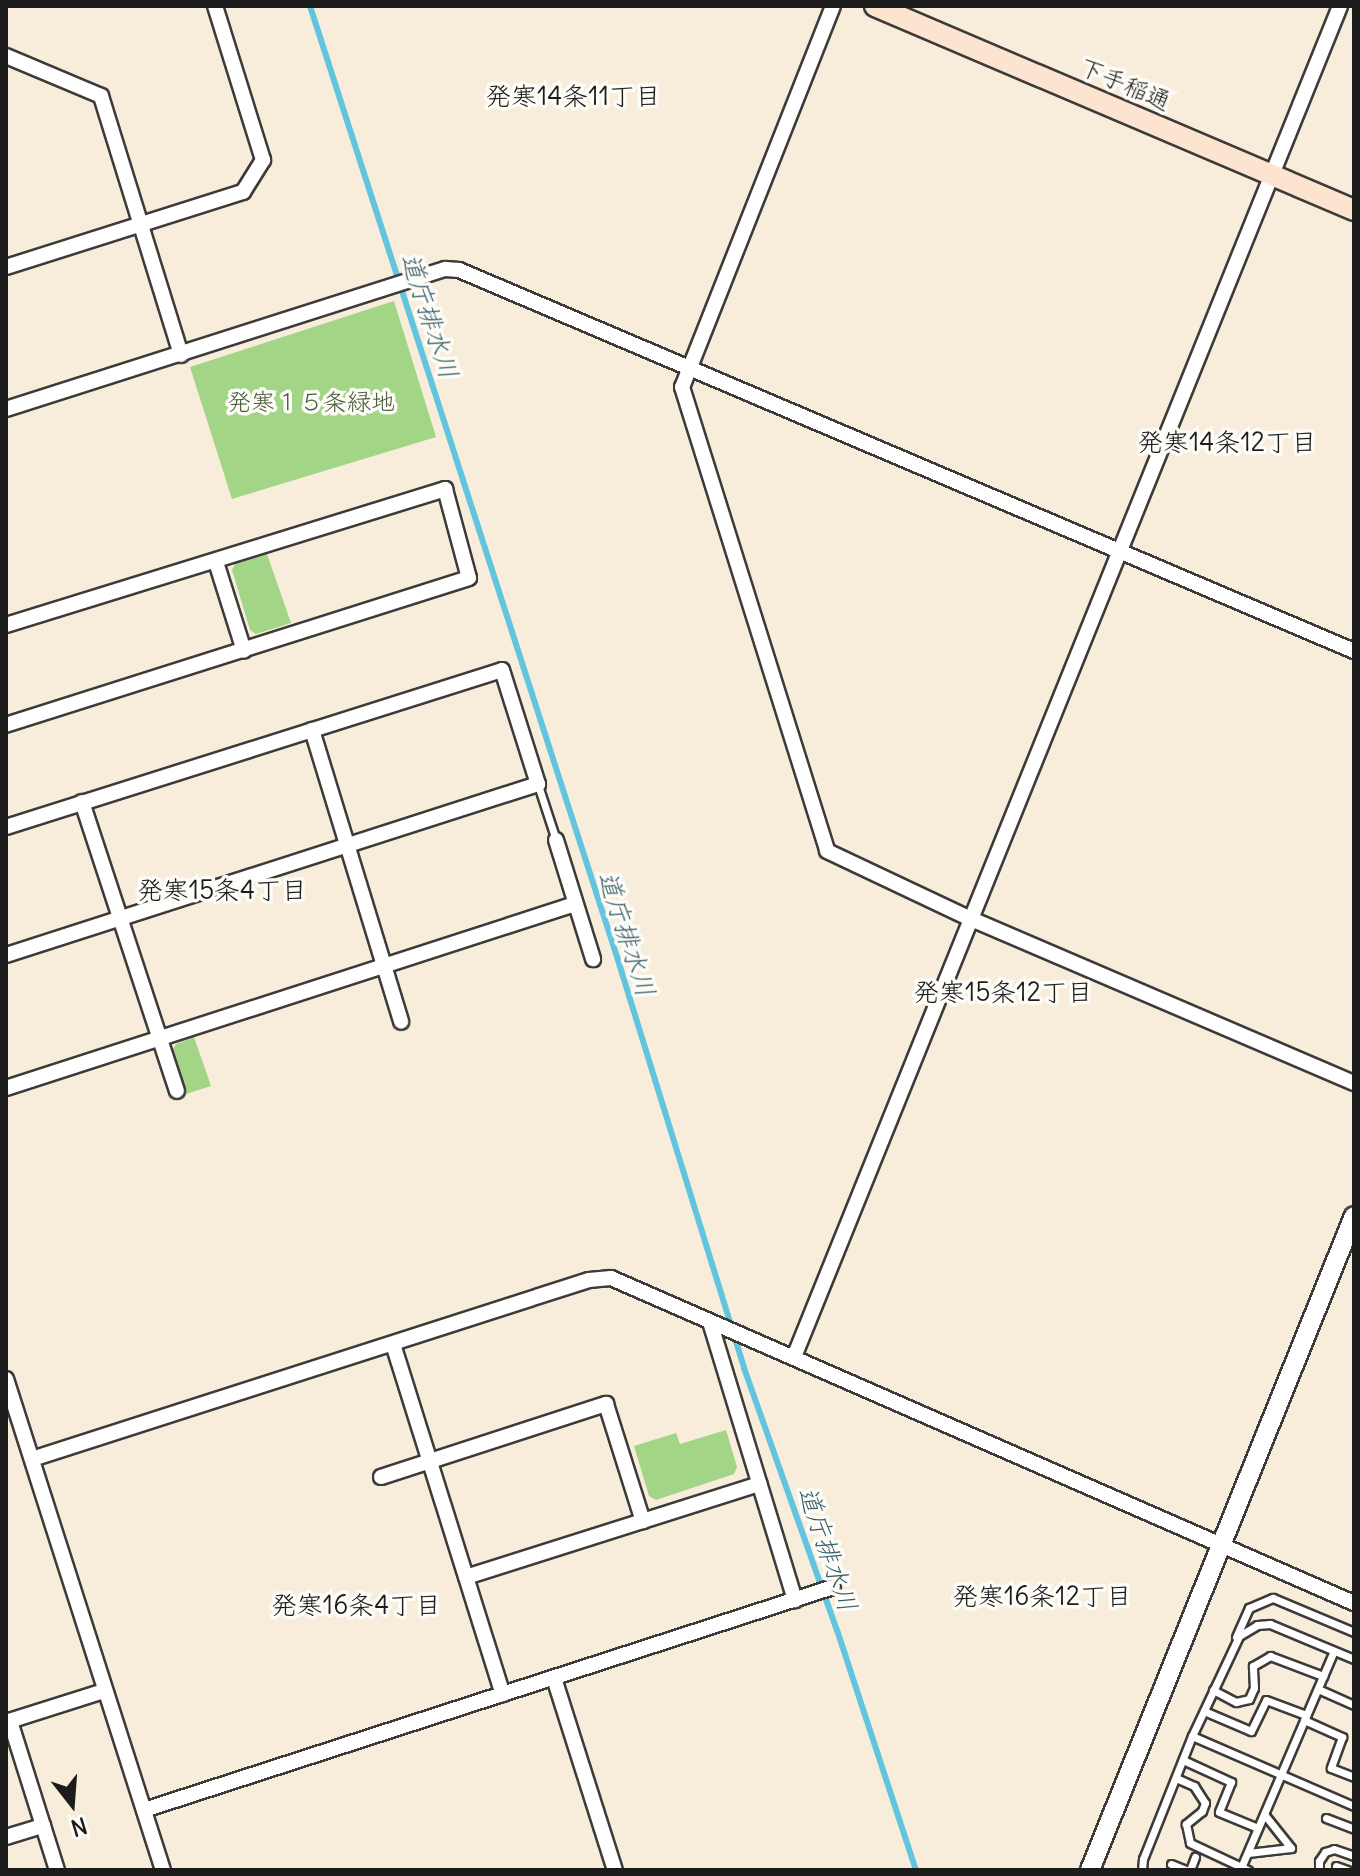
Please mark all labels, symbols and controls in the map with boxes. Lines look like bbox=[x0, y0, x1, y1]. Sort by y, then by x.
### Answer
street label: 下手稲通 bbox=[1075, 52, 1175, 116]
district label: 発寒14条11丁目 bbox=[485, 80, 661, 112]
water label: 道庁排水川 bbox=[395, 249, 465, 383]
park label: 発寒１５条緑地 bbox=[227, 388, 395, 416]
district label: 発寒14条12丁目 bbox=[1137, 426, 1317, 458]
water label: 道庁排水川 bbox=[592, 867, 662, 1001]
district label: 発寒15条4丁目 bbox=[137, 874, 307, 906]
district label: 発寒15条12丁目 bbox=[913, 976, 1093, 1008]
water label: 道庁排水川 bbox=[792, 1482, 864, 1616]
district label: 発寒16条12丁目 bbox=[952, 1580, 1132, 1612]
district label: 発寒16条4丁目 bbox=[271, 1589, 441, 1621]
north arrow bbox=[32, 1764, 112, 1844]
text: N bbox=[68, 1811, 90, 1843]

